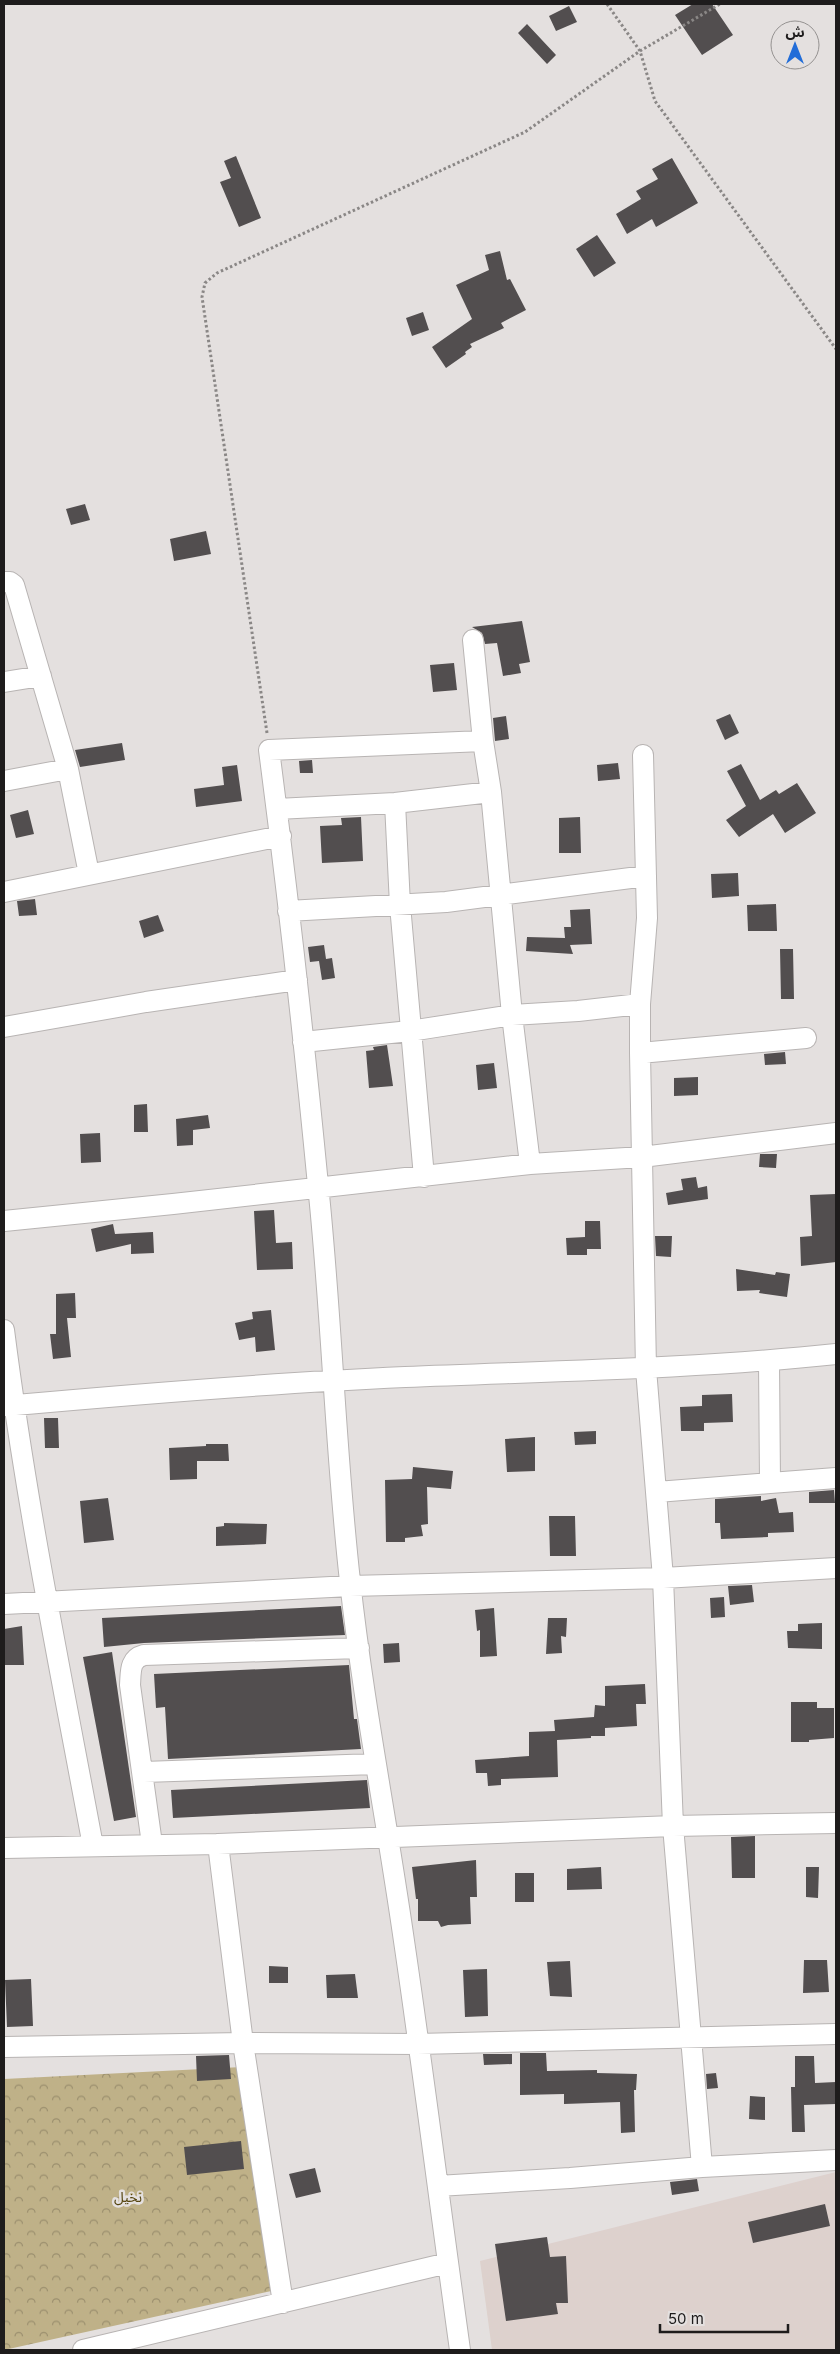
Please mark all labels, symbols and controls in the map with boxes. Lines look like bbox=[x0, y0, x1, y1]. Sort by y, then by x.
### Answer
north arrow bbox=[770, 20, 820, 70]
text: ش bbox=[785, 23, 805, 40]
park label: نخيل bbox=[114, 2188, 142, 2206]
scale bar bbox=[660, 2302, 788, 2334]
text: 50 m bbox=[668, 2309, 704, 2328]

